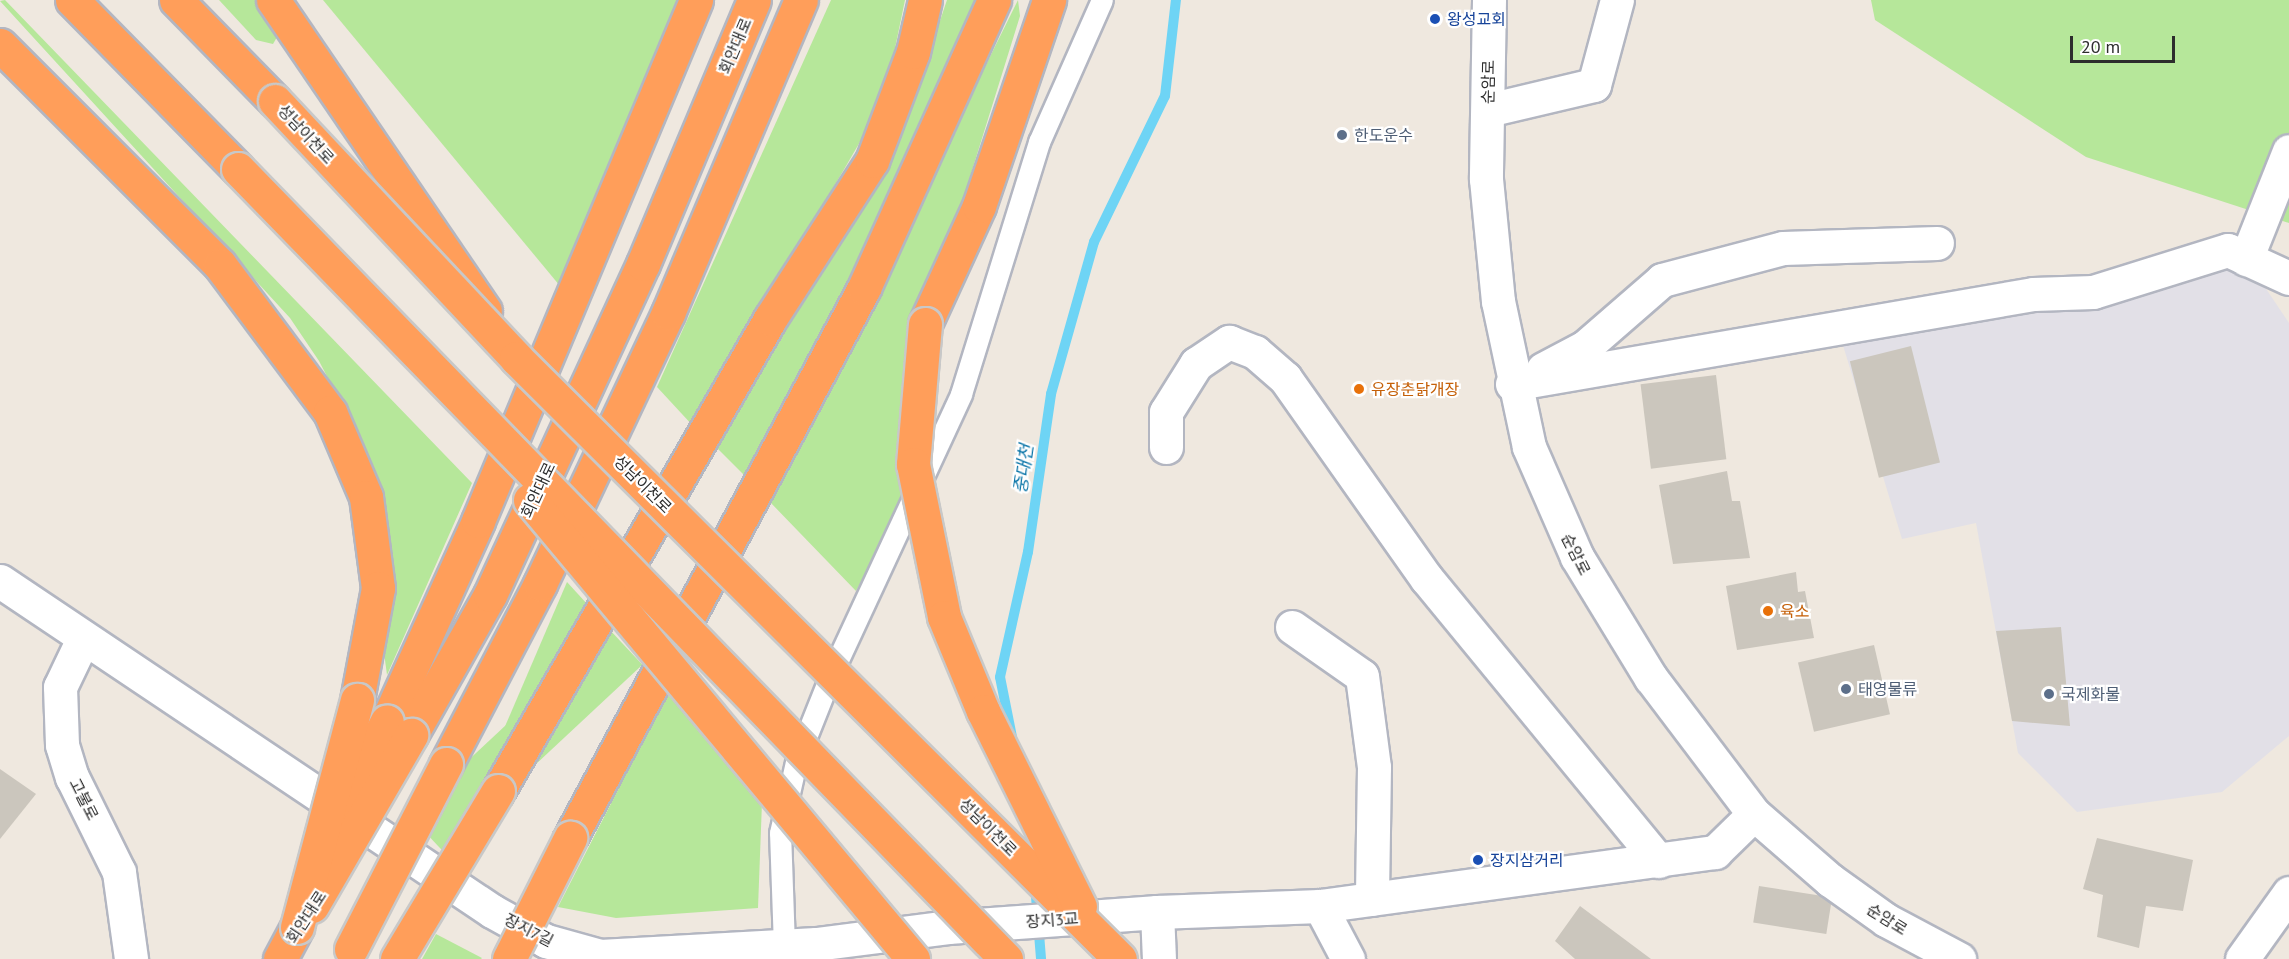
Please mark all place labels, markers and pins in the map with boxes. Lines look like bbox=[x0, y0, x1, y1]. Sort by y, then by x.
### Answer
place label: 왕성교회 bbox=[1447, 9, 1506, 29]
marker: 왕성교회 bbox=[1428, 12, 1442, 26]
place label: 한도운수 bbox=[1354, 125, 1413, 145]
marker: 한도운수 bbox=[1335, 128, 1349, 142]
place label: 유장춘닭개장 bbox=[1371, 379, 1459, 399]
marker: 유장춘닭개장 bbox=[1352, 382, 1366, 396]
place label: 육소 bbox=[1780, 601, 1809, 621]
marker: 육소 bbox=[1761, 604, 1775, 618]
place label: 태영물류 bbox=[1858, 679, 1917, 699]
marker: 태영물류 bbox=[1839, 682, 1853, 696]
place label: 국제화물 bbox=[2061, 684, 2120, 704]
marker: 국제화물 bbox=[2042, 687, 2056, 701]
place label: 장지삼거리 bbox=[1490, 850, 1564, 870]
marker: 장지삼거리 bbox=[1471, 853, 1485, 867]

